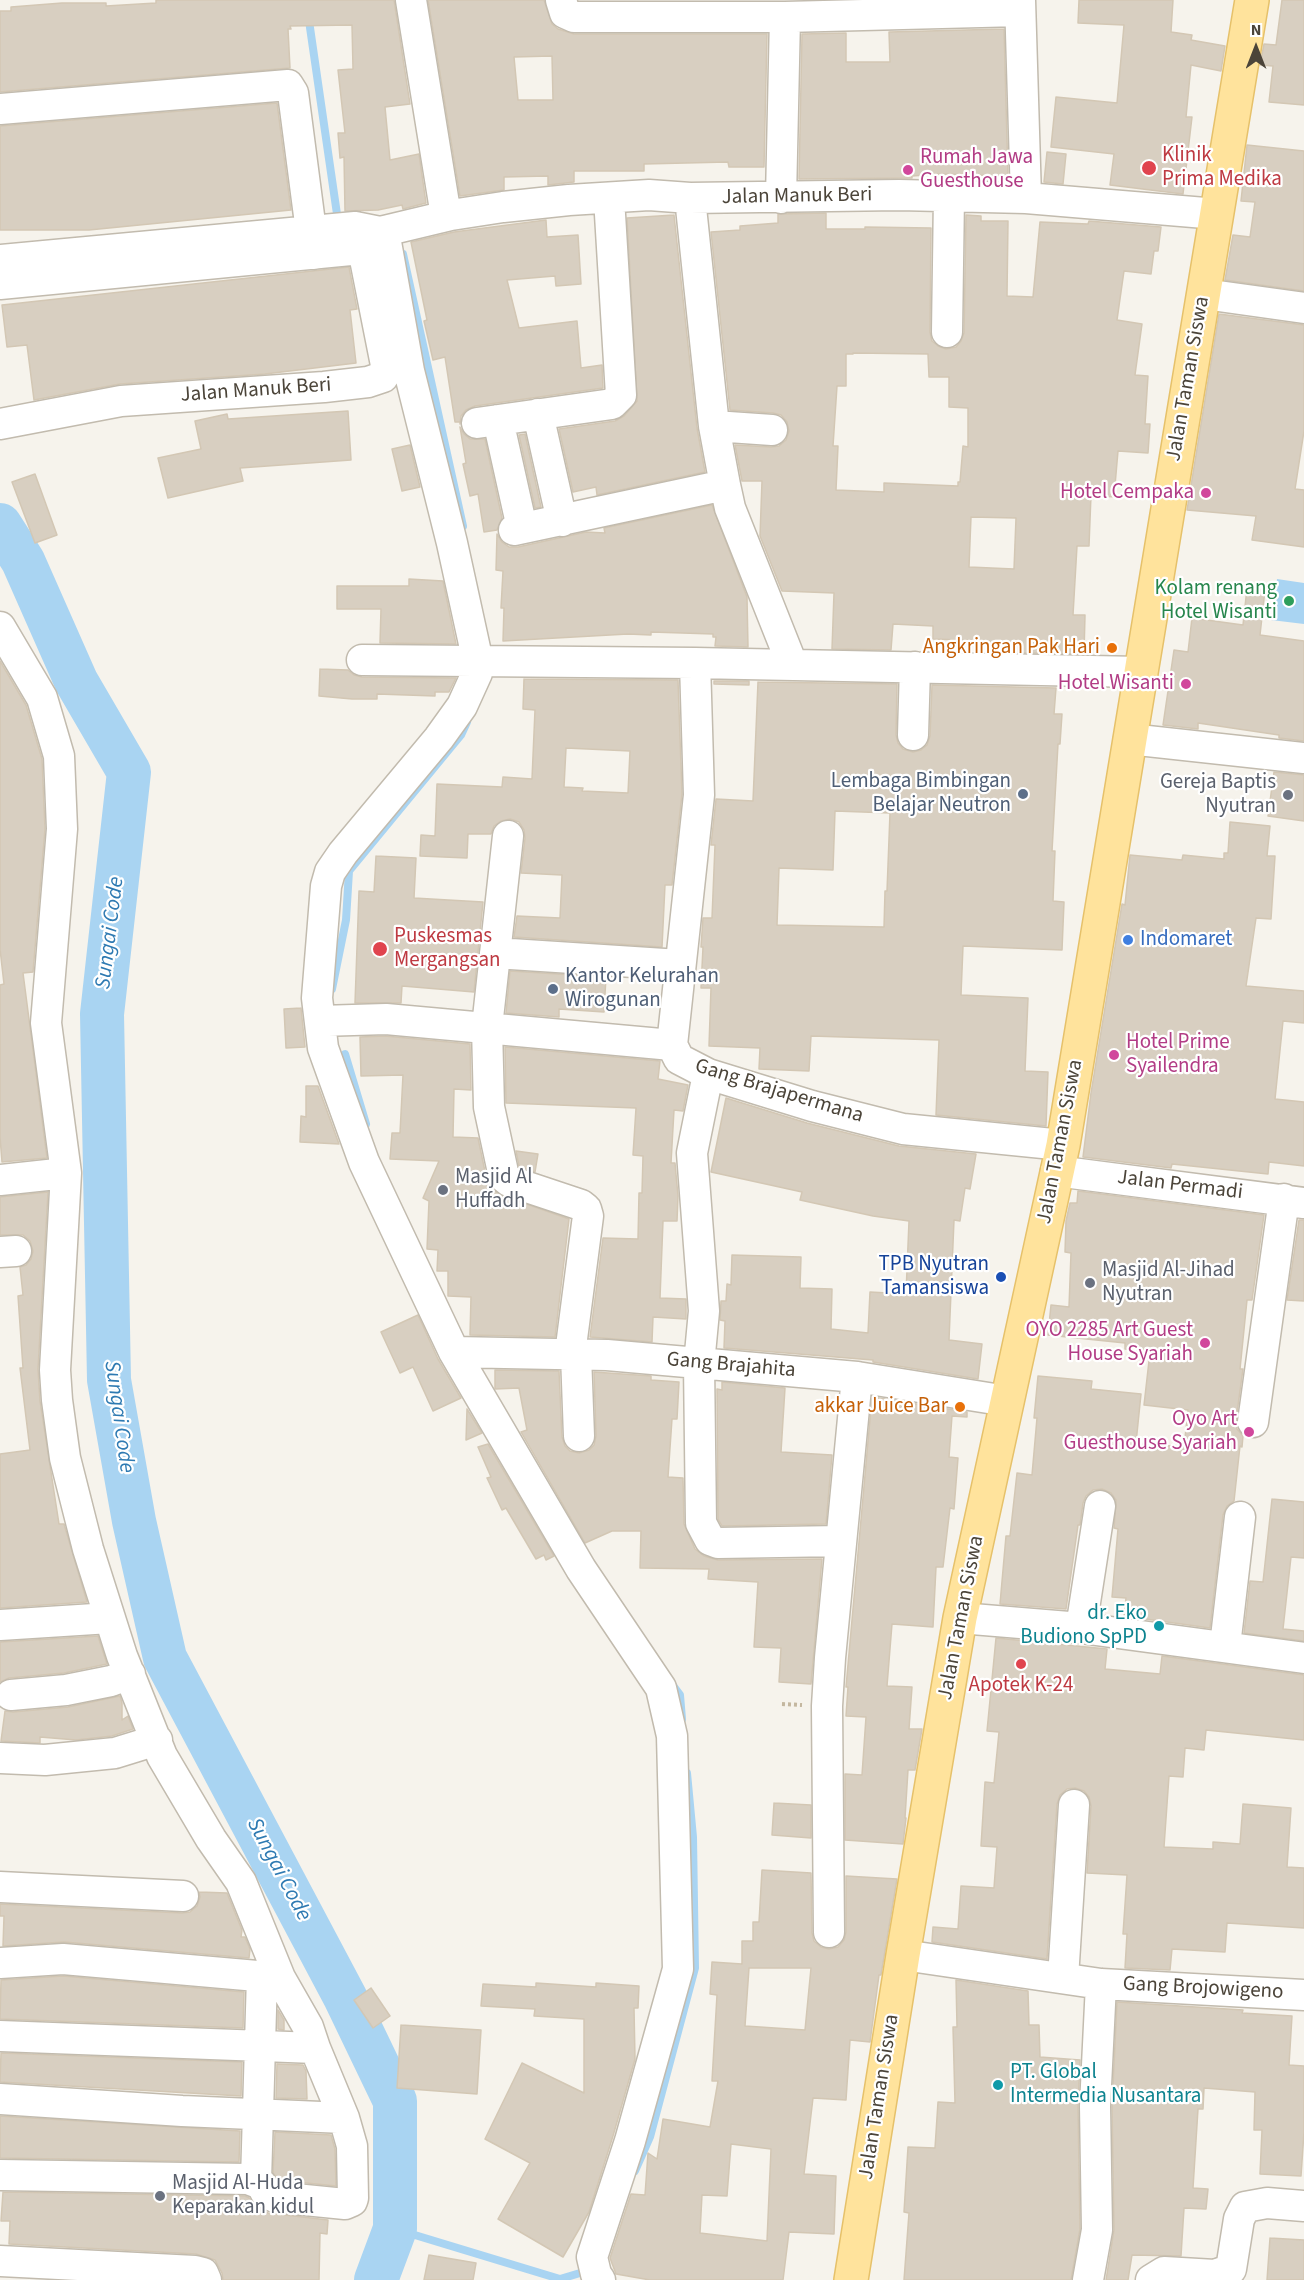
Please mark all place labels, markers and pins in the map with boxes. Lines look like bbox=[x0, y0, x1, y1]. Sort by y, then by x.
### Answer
place label: Klinik Prima Medika bbox=[1162, 143, 1282, 193]
place label: Rumah Jawa Guesthouse bbox=[920, 145, 1033, 195]
marker: Klinik Prima Medika bbox=[1140, 159, 1158, 177]
marker: Rumah Jawa Guesthouse bbox=[901, 163, 915, 177]
place label: Hotel Cempaka bbox=[1060, 480, 1194, 506]
marker: Hotel Cempaka bbox=[1199, 486, 1213, 500]
place label: Kolam renang Hotel Wisanti bbox=[1154, 576, 1277, 626]
marker: Kolam renang Hotel Wisanti bbox=[1282, 594, 1296, 608]
place label: Angkringan Pak Hari bbox=[923, 635, 1100, 661]
marker: Angkringan Pak Hari bbox=[1105, 641, 1119, 655]
place label: Hotel Wisanti bbox=[1058, 671, 1174, 697]
marker: Hotel Wisanti bbox=[1179, 677, 1193, 691]
place label: Lembaga Bimbingan Belajar Neutron bbox=[831, 769, 1011, 819]
place label: Gereja Baptis Nyutran bbox=[1160, 770, 1276, 820]
marker: Lembaga Bimbingan Belajar Neutron bbox=[1016, 787, 1030, 801]
marker: Gereja Baptis Nyutran bbox=[1281, 788, 1295, 802]
place label: Puskesmas Mergangsan bbox=[394, 924, 501, 974]
place label: Indomaret bbox=[1140, 927, 1232, 953]
marker: Indomaret bbox=[1121, 933, 1135, 947]
marker: Puskesmas Mergangsan bbox=[371, 940, 389, 958]
place label: Kantor Kelurahan Wirogunan bbox=[565, 964, 719, 1014]
marker: Kantor Kelurahan Wirogunan bbox=[546, 982, 560, 996]
place label: Hotel Prime Syailendra bbox=[1126, 1030, 1230, 1080]
marker: Hotel Prime Syailendra bbox=[1107, 1048, 1121, 1062]
place label: Masjid Al Huffadh bbox=[455, 1165, 533, 1215]
marker: Masjid Al Huffadh bbox=[436, 1183, 450, 1197]
place label: TPB Nyutran Tamansiswa bbox=[879, 1252, 989, 1302]
place label: Masjid Al-Jihad Nyutran bbox=[1102, 1258, 1235, 1308]
marker: TPB Nyutran Tamansiswa bbox=[994, 1270, 1008, 1284]
marker: Masjid Al-Jihad Nyutran bbox=[1083, 1276, 1097, 1290]
place label: OYO 2285 Art Guest House Syariah bbox=[1025, 1318, 1193, 1368]
marker: OYO 2285 Art Guest House Syariah bbox=[1198, 1336, 1212, 1350]
place label: akkar Juice Bar bbox=[814, 1394, 948, 1420]
marker: akkar Juice Bar bbox=[953, 1400, 967, 1414]
place label: Oyo Art Guesthouse Syariah bbox=[1063, 1407, 1237, 1457]
marker: Oyo Art Guesthouse Syariah bbox=[1242, 1425, 1256, 1439]
place label: dr. Eko Budiono SpPD bbox=[1020, 1601, 1147, 1651]
marker: dr. Eko Budiono SpPD bbox=[1152, 1619, 1166, 1633]
marker: Apotek K-24 bbox=[1014, 1657, 1028, 1671]
place label: Apotek K-24 bbox=[969, 1673, 1073, 1699]
place label: PT. Global Intermedia Nusantara bbox=[1010, 2060, 1201, 2110]
marker: PT. Global Intermedia Nusantara bbox=[991, 2078, 1005, 2092]
place label: Masjid Al-Huda Keparakan kidul bbox=[172, 2171, 314, 2221]
marker: Masjid Al-Huda Keparakan kidul bbox=[153, 2189, 167, 2203]

